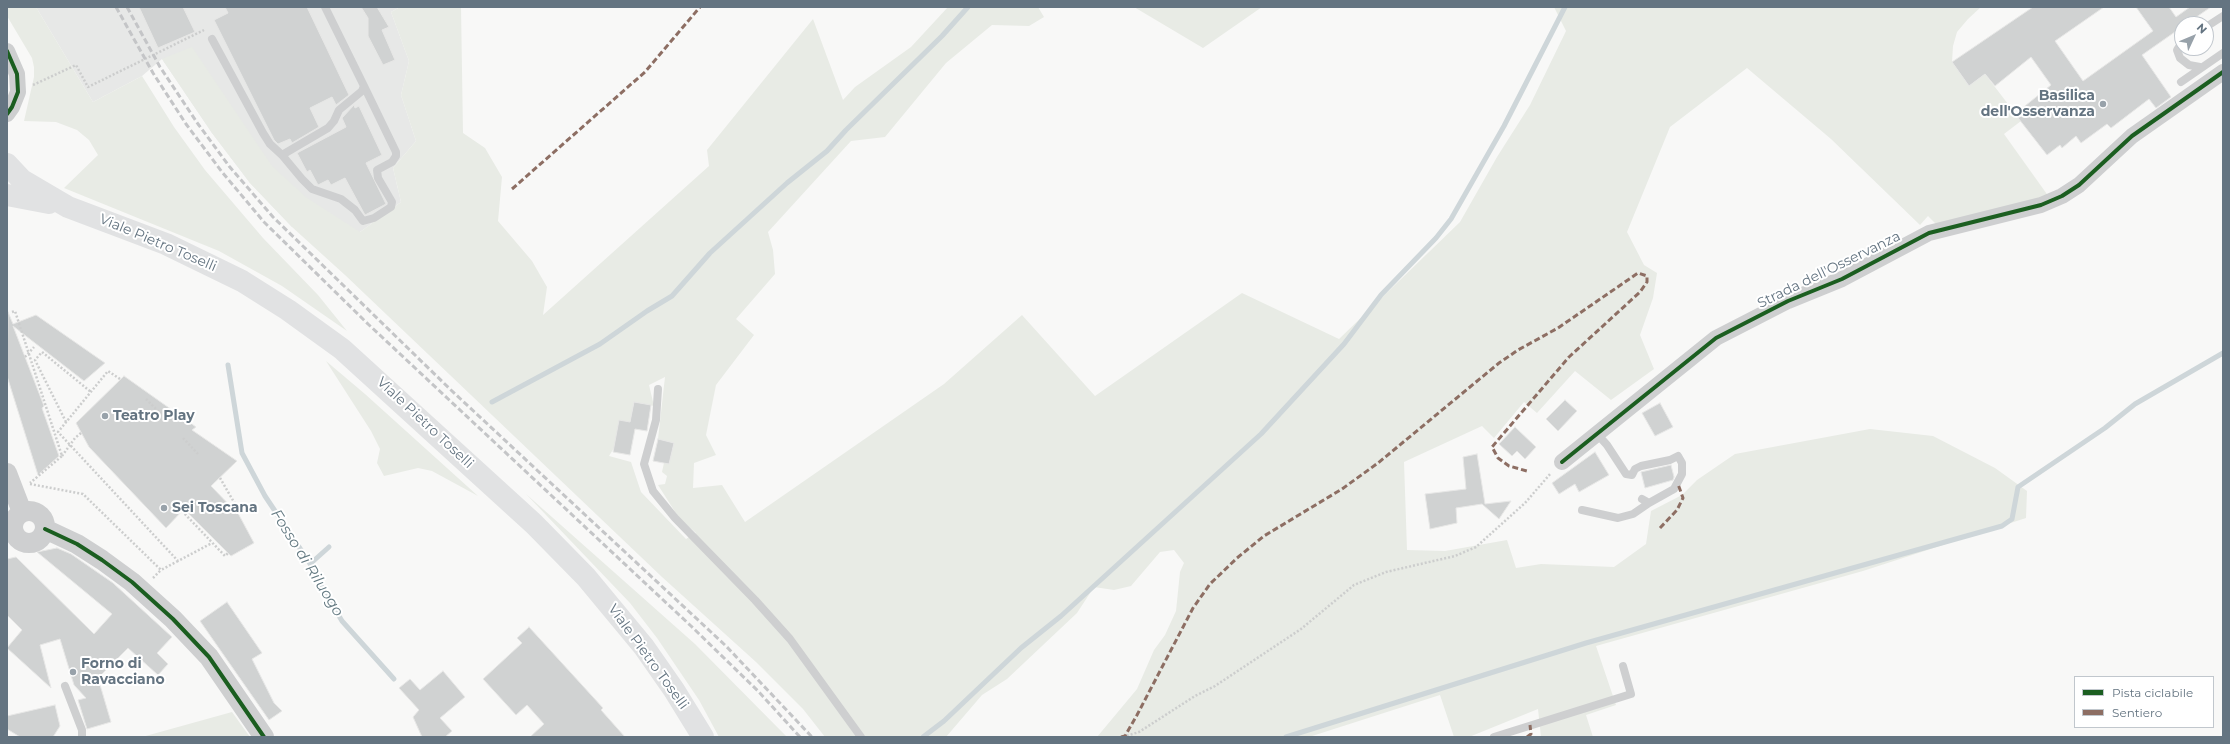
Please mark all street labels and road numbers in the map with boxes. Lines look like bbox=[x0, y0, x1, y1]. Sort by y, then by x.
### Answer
street label: Viale Pietro Toselli bbox=[97, 211, 219, 275]
street label: Strada dell'Osservanza bbox=[1755, 228, 1903, 312]
street label: Viale Pietro Toselli bbox=[373, 374, 477, 472]
street label: Viale Pietro Toselli bbox=[604, 601, 692, 713]

